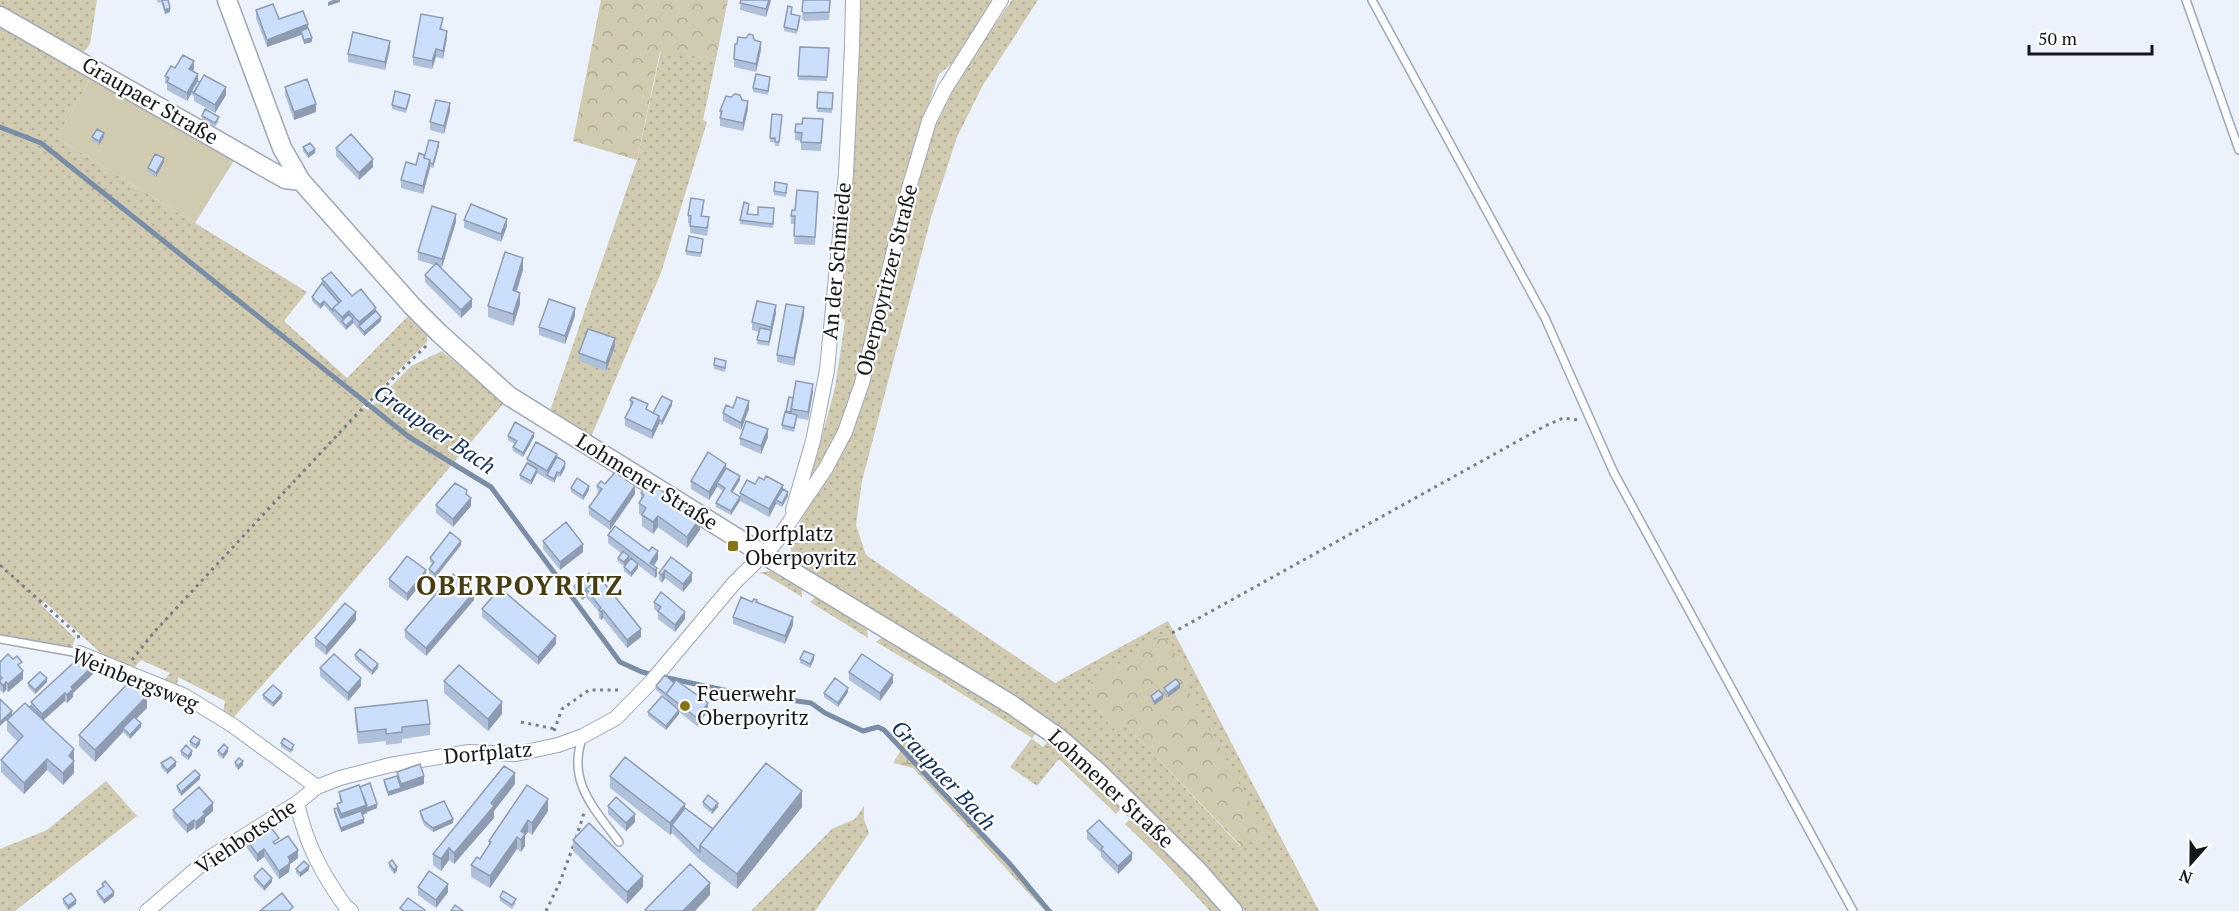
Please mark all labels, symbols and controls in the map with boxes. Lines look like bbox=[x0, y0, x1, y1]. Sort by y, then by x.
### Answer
scale bar bbox=[2029, 18, 2152, 56]
text: 50 m bbox=[2038, 26, 2078, 50]
street label: Graupaer Straße bbox=[77, 50, 224, 151]
street label: An der Schmiede bbox=[815, 181, 857, 341]
street label: Oberpoyritzer Straße bbox=[849, 181, 923, 379]
water label: Graupaer Bach bbox=[369, 377, 502, 480]
street label: Lohmener Straße bbox=[571, 426, 724, 536]
place label: Dorfplatz Oberpoyritz bbox=[745, 519, 857, 571]
marker: Dorfplatz Oberpoyritz bbox=[726, 539, 740, 553]
district label: OBERPOYRITZ bbox=[416, 567, 624, 603]
street label: Weinbergsweg bbox=[68, 641, 204, 718]
place label: Feuerwehr Oberpoyritz bbox=[697, 679, 809, 731]
marker: Feuerwehr Oberpoyritz bbox=[678, 699, 692, 713]
water label: Graupaer Bach bbox=[886, 713, 1003, 836]
street label: Lohmener Straße bbox=[1043, 723, 1180, 854]
street label: Dorfplatz bbox=[443, 734, 533, 770]
street label: Viehbotsche bbox=[190, 792, 301, 880]
north arrow bbox=[2161, 833, 2221, 893]
text: N bbox=[2176, 865, 2195, 889]

